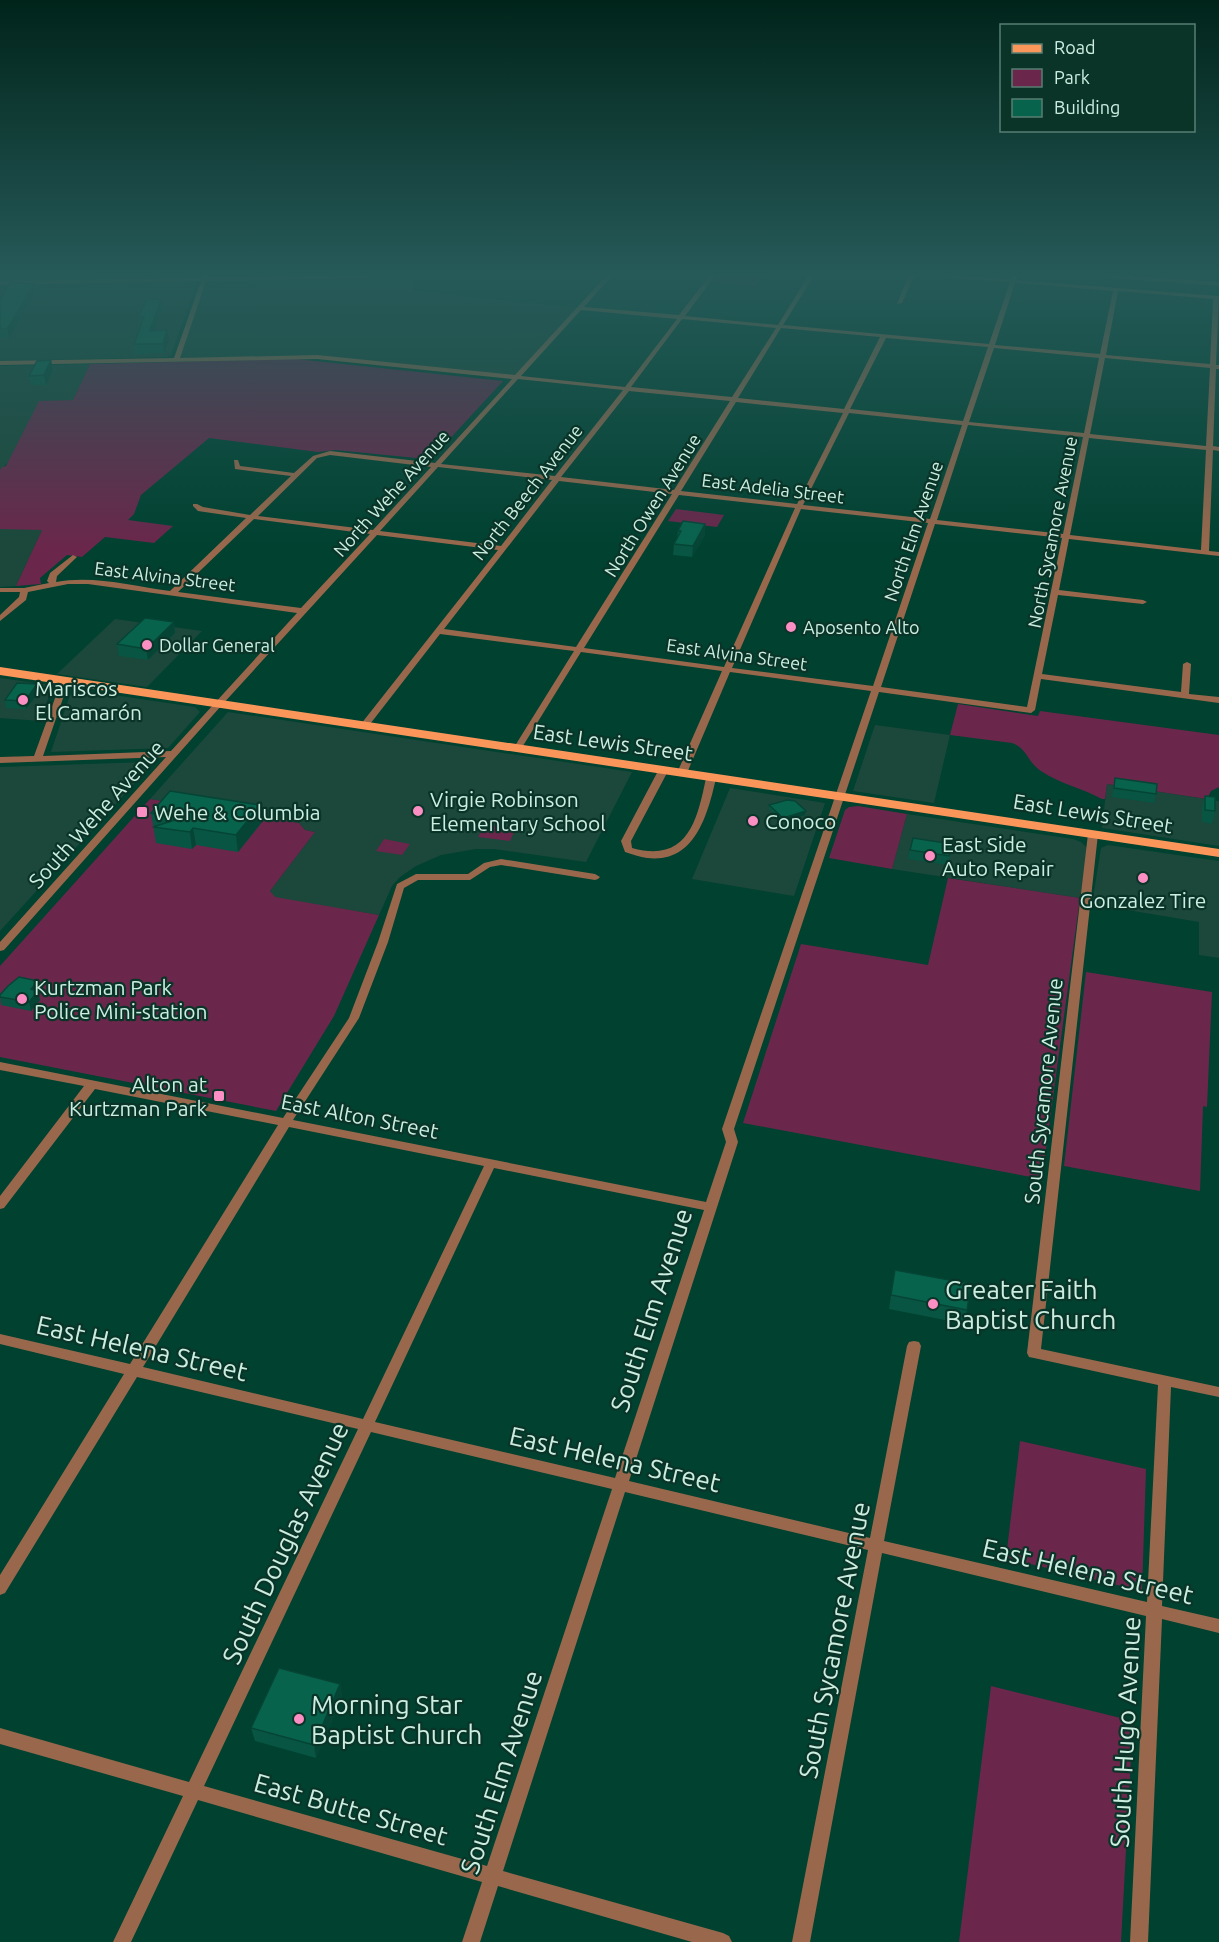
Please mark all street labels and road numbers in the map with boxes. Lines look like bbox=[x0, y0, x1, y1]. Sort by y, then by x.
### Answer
street label: North Beech Avenue bbox=[468, 420, 586, 564]
street label: North Wehe Avenue bbox=[329, 426, 453, 560]
street label: North Owen Avenue bbox=[600, 430, 704, 580]
street label: North Sycamore Avenue bbox=[1024, 435, 1080, 629]
street label: North Elm Avenue bbox=[880, 458, 946, 604]
street label: East Adelia Street bbox=[701, 469, 845, 507]
street label: East Alvina Street bbox=[93, 557, 237, 595]
street label: East Alvina Street bbox=[665, 634, 809, 674]
street label: East Lewis Street bbox=[532, 719, 694, 765]
street label: South Wehe Avenue bbox=[23, 735, 169, 893]
street label: East Lewis Street bbox=[1012, 789, 1174, 837]
street label: South Sycamore Avenue bbox=[1019, 977, 1067, 1205]
street label: East Alton Street bbox=[279, 1089, 441, 1143]
street label: South Elm Avenue bbox=[604, 1205, 698, 1415]
street label: East Helena Street bbox=[34, 1310, 250, 1386]
street label: South Douglas Avenue bbox=[216, 1418, 354, 1668]
street label: East Helena Street bbox=[507, 1421, 723, 1497]
street label: South Sycamore Avenue bbox=[793, 1499, 875, 1781]
street label: East Helena Street bbox=[980, 1533, 1196, 1609]
street label: South Hugo Avenue bbox=[1104, 1616, 1146, 1848]
street label: South Elm Avenue bbox=[454, 1667, 548, 1877]
street label: East Butte Street bbox=[251, 1767, 451, 1851]

